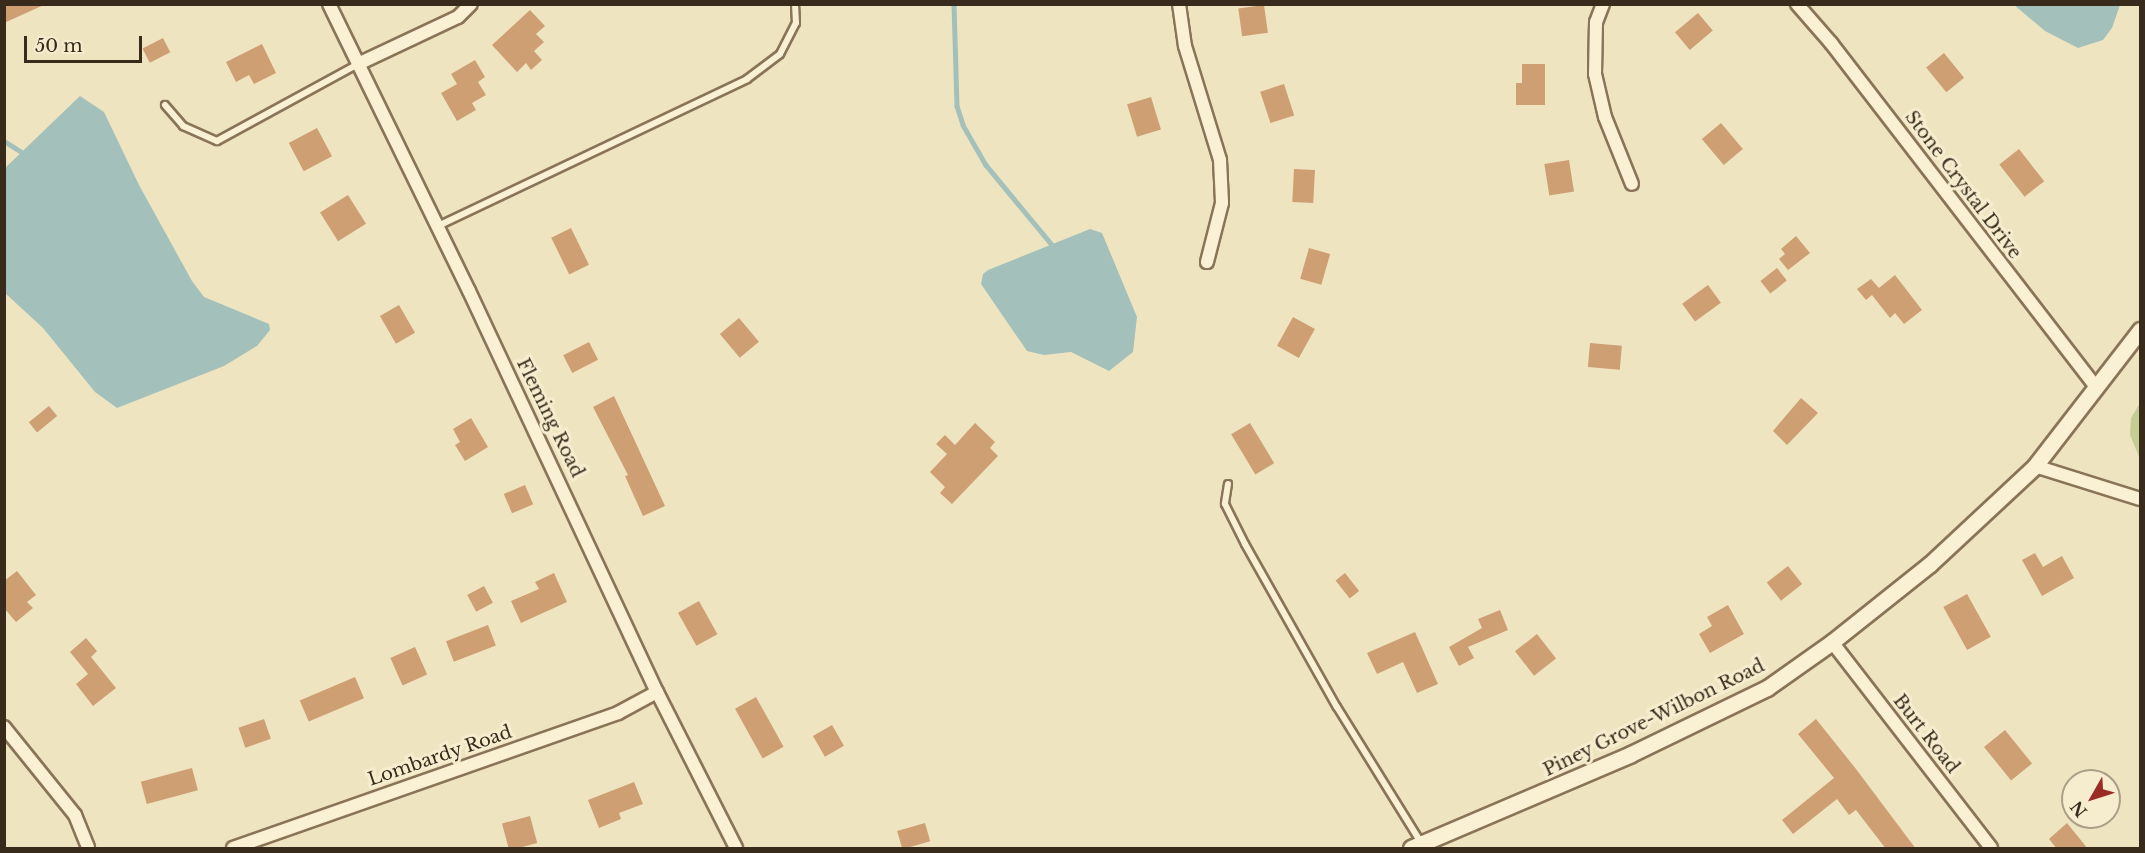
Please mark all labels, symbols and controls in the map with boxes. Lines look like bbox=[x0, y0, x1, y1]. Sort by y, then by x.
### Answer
scale bar bbox=[27, 24, 146, 62]
text: 50 m bbox=[35, 35, 83, 57]
street label: Stone Crystal Drive bbox=[1900, 107, 2026, 263]
street label: Fleming Road bbox=[512, 355, 588, 481]
street label: Piney Grove-Wilbon Road bbox=[1540, 655, 1768, 781]
street label: Burt Road bbox=[1888, 690, 1964, 778]
street label: Lombardy Road bbox=[365, 721, 515, 791]
north arrow bbox=[2061, 769, 2121, 829]
text: N bbox=[2066, 797, 2091, 821]

